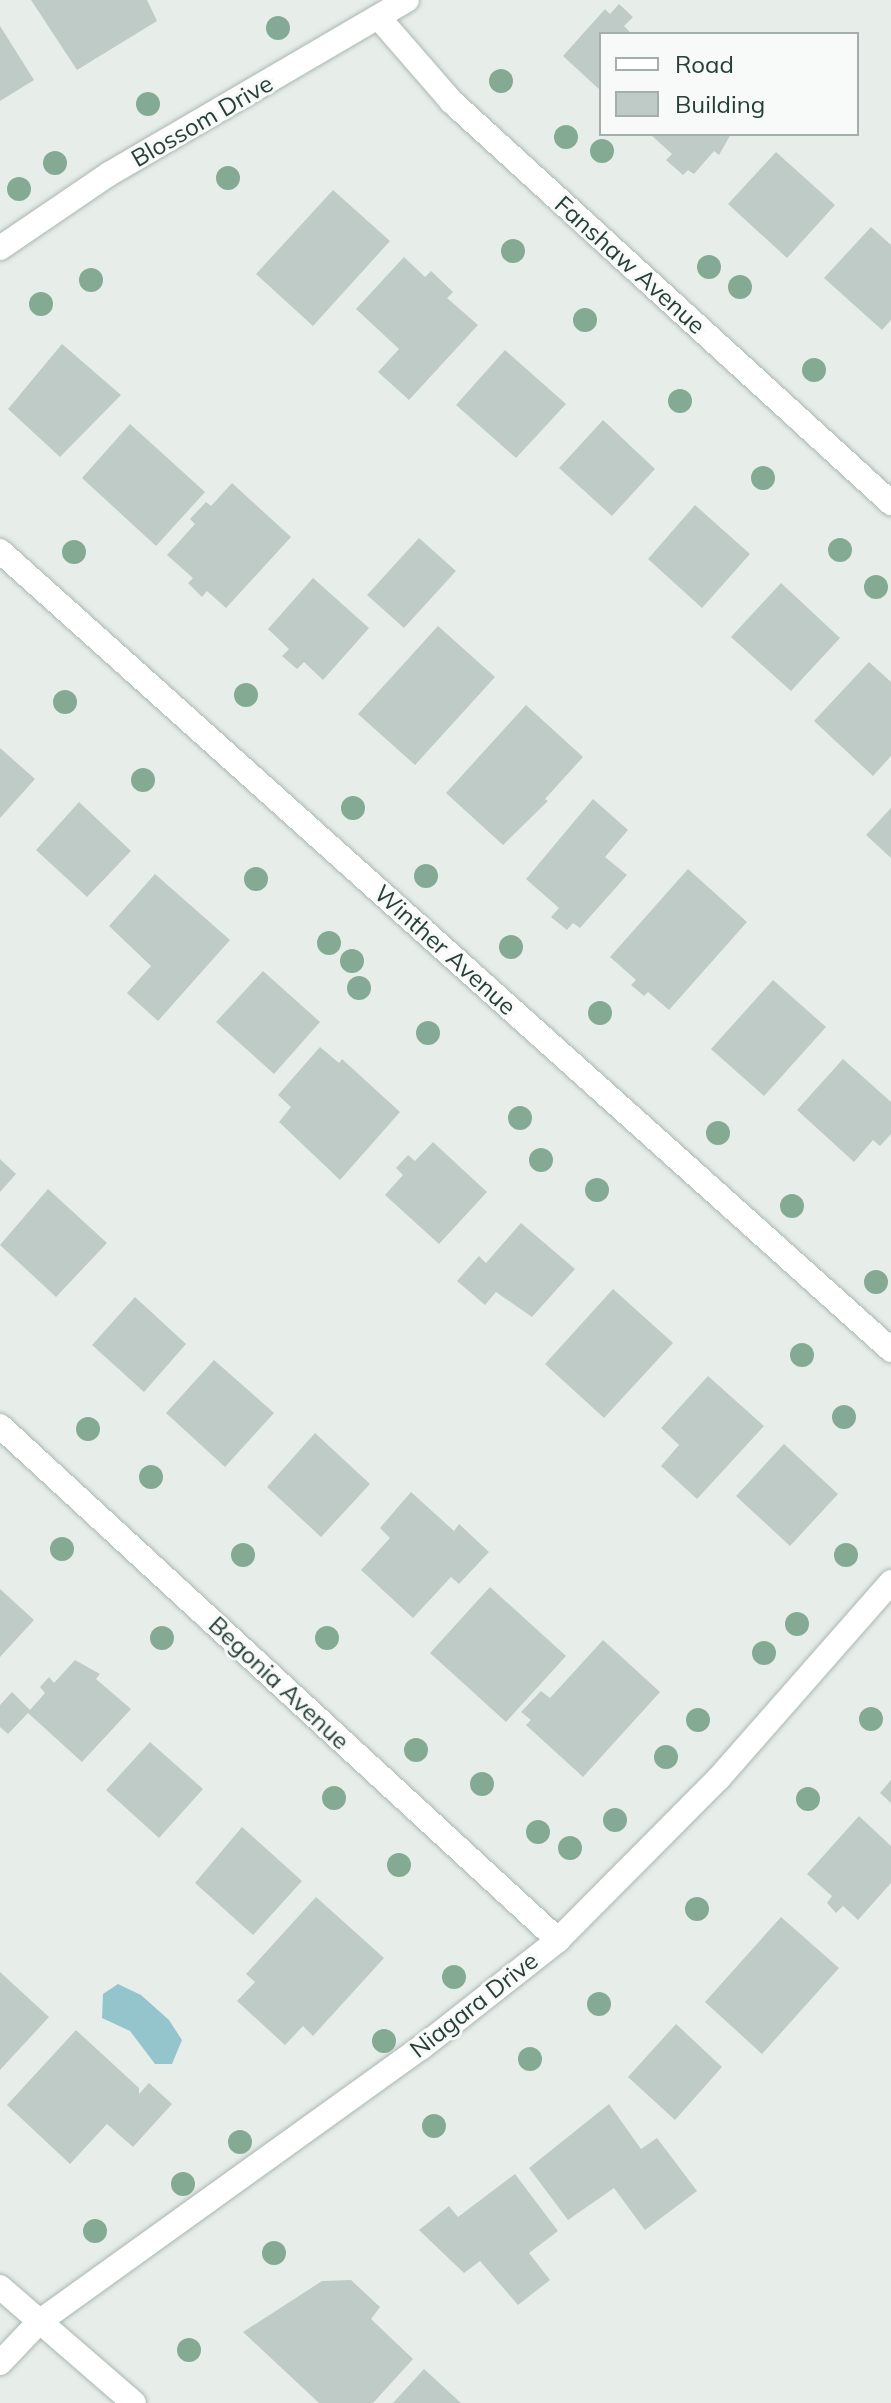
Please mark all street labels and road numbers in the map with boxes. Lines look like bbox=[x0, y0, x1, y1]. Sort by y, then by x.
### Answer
street label: Blossom Drive bbox=[126, 69, 278, 173]
street label: Fanshaw Avenue bbox=[549, 190, 711, 340]
street label: Winther Avenue bbox=[368, 879, 522, 1021]
street label: Begonia Avenue bbox=[203, 1611, 355, 1755]
street label: Niagara Drive bbox=[404, 1946, 544, 2064]

